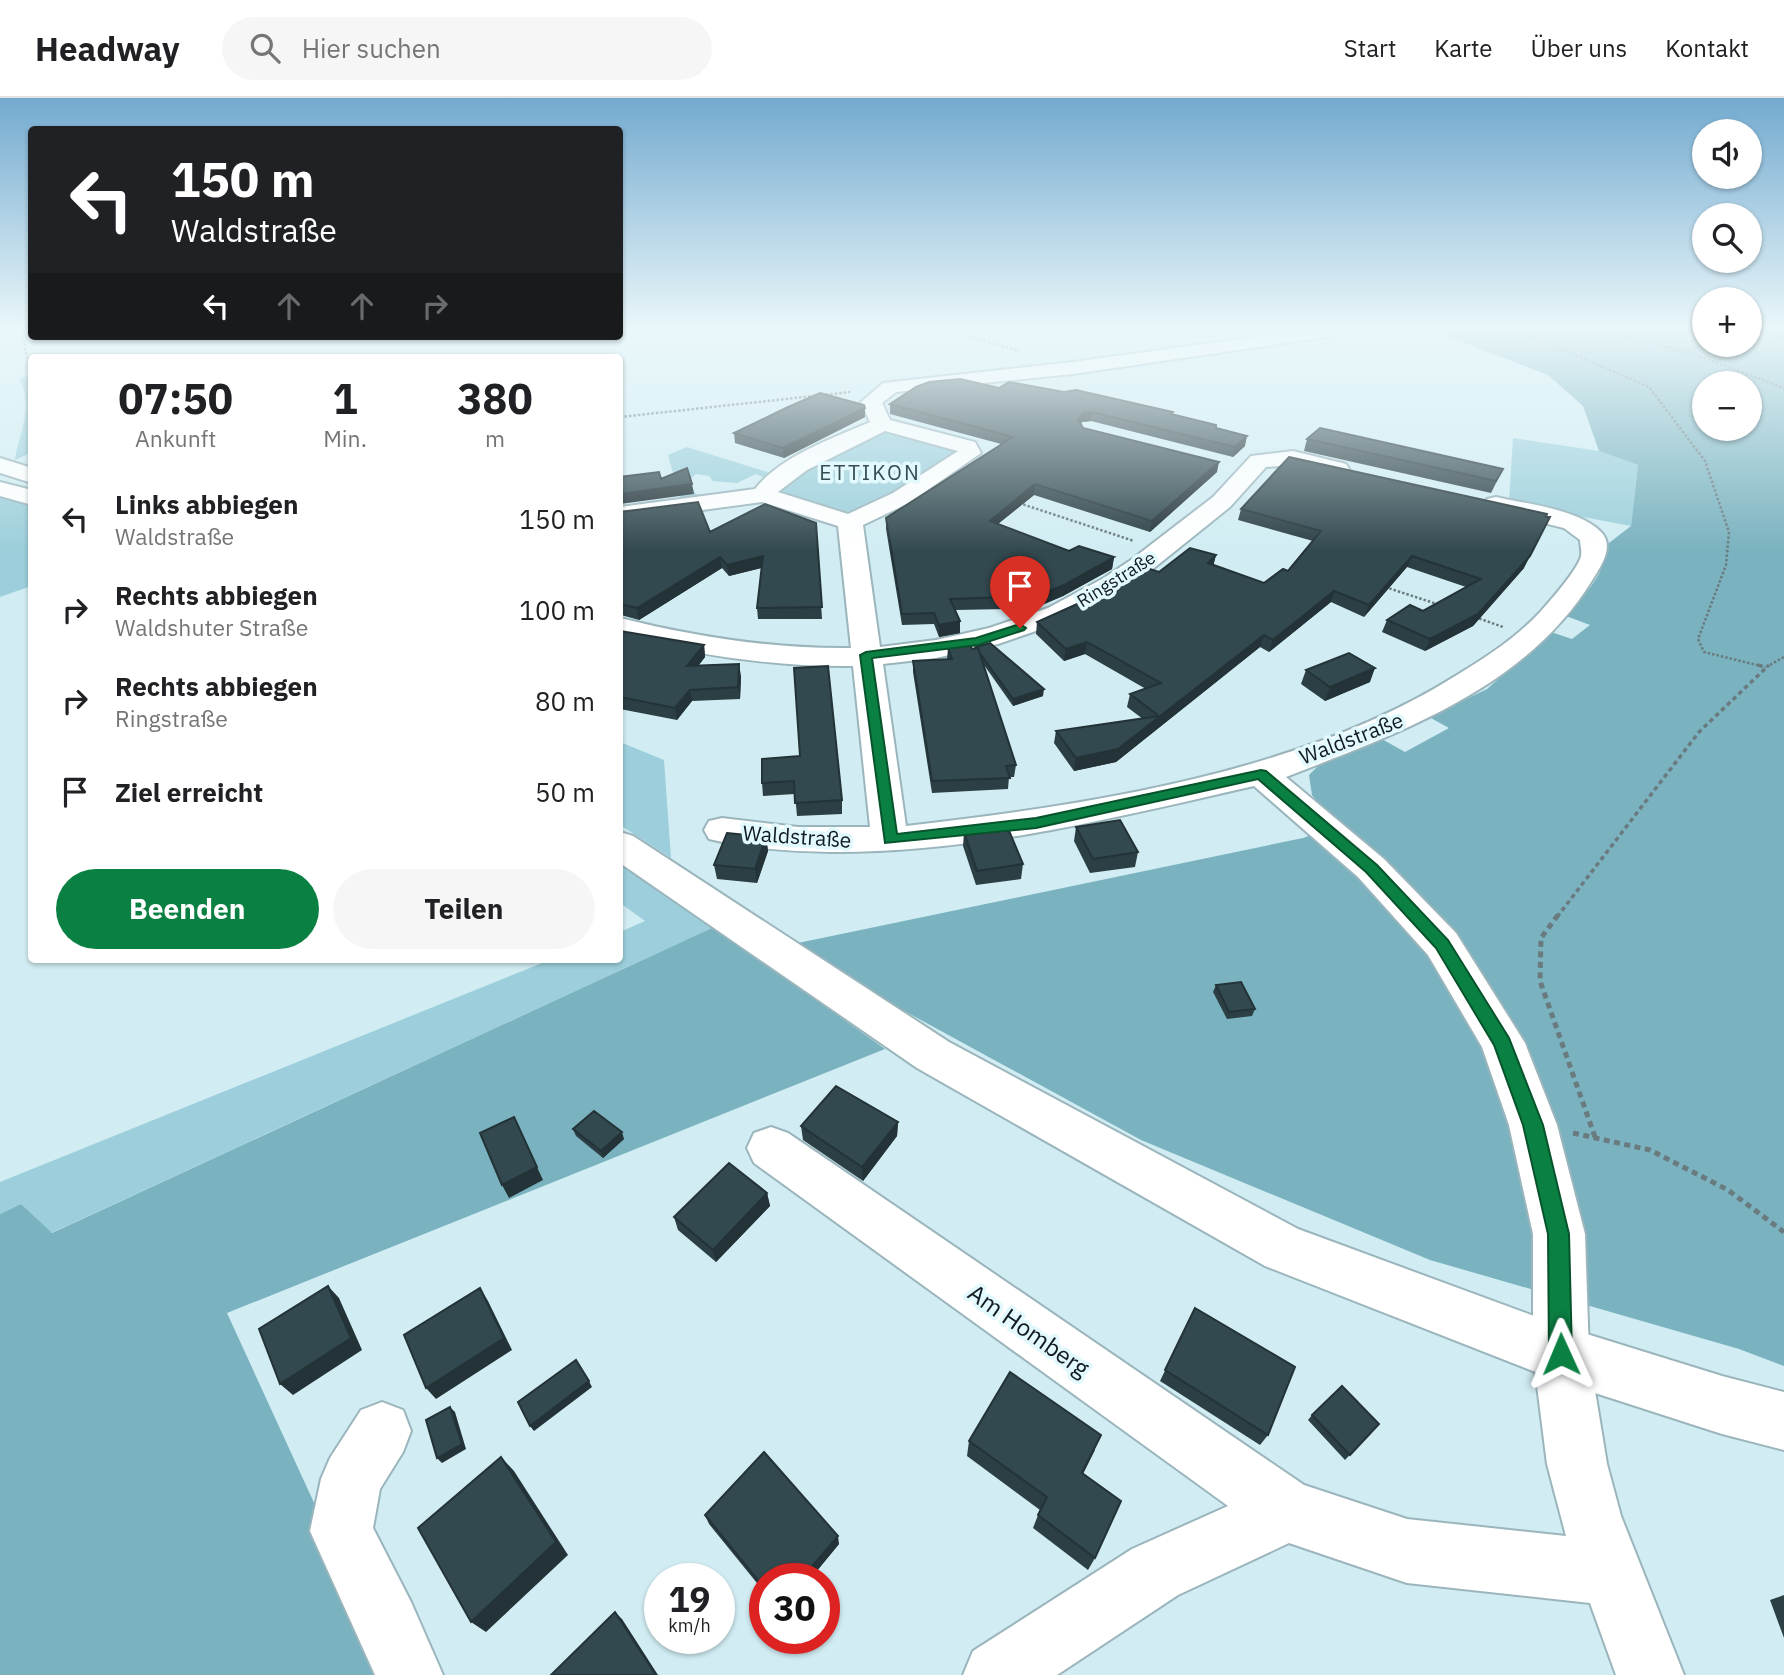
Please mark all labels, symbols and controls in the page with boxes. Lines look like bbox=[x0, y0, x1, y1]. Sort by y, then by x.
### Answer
search box bbox=[222, 17, 712, 80]
text: Headway bbox=[35, 27, 180, 70]
icon: search bbox=[246, 29, 284, 67]
text: Hier suchen bbox=[302, 31, 441, 65]
text: Start bbox=[1344, 32, 1396, 64]
text: Karte bbox=[1434, 32, 1492, 64]
text: Über uns bbox=[1530, 32, 1627, 64]
text: Kontakt bbox=[1665, 32, 1749, 64]
map controls bbox=[1692, 119, 1762, 441]
button: sound bbox=[1692, 119, 1762, 189]
text: 150 m bbox=[171, 147, 315, 210]
icon: left bbox=[56, 154, 147, 245]
button: search bbox=[1692, 203, 1762, 273]
text: Waldstraße bbox=[171, 209, 337, 251]
icon: left bbox=[197, 287, 235, 325]
icon: ahead bbox=[270, 287, 308, 325]
icon: ahead bbox=[343, 287, 381, 325]
icon: right bbox=[416, 287, 454, 325]
button: + bbox=[1692, 287, 1762, 357]
text: 07:50 bbox=[118, 371, 233, 426]
text: 1 bbox=[332, 371, 358, 426]
text: 380 bbox=[457, 371, 533, 426]
button: − bbox=[1692, 371, 1762, 441]
text: Ankunft bbox=[135, 423, 216, 453]
text: Min. bbox=[323, 423, 367, 453]
text: m bbox=[485, 423, 505, 453]
district label: ETTIKON bbox=[819, 458, 921, 486]
text: Links abbiegen bbox=[115, 487, 298, 521]
icon: left bbox=[56, 500, 94, 538]
text: 150 m bbox=[519, 502, 595, 536]
text: Waldstraße bbox=[115, 521, 234, 551]
street label: Ringstraße bbox=[1072, 546, 1160, 612]
pin bbox=[990, 556, 1050, 628]
icon: arrive bbox=[1001, 567, 1039, 605]
text: Rechts abbiegen bbox=[115, 578, 318, 612]
icon: right bbox=[56, 591, 94, 629]
text: 100 m bbox=[519, 593, 595, 627]
text: Waldshuter Straße bbox=[115, 612, 308, 642]
text: Rechts abbiegen bbox=[115, 669, 318, 703]
icon: right bbox=[56, 682, 94, 720]
text: 80 m bbox=[535, 684, 595, 718]
text: Ringstraße bbox=[115, 703, 228, 733]
street label: Waldstraße bbox=[1295, 705, 1407, 771]
icon: arrive bbox=[56, 773, 94, 811]
text: Ziel erreicht bbox=[115, 775, 263, 809]
text: 50 m bbox=[535, 775, 595, 809]
street label: Waldstraße bbox=[742, 818, 852, 854]
button: Beenden bbox=[56, 869, 319, 949]
button: Teilen bbox=[333, 869, 595, 949]
street label: Am Homberg bbox=[962, 1276, 1096, 1384]
position arrow bbox=[1524, 1317, 1598, 1391]
speed limit sign: 30 bbox=[749, 1563, 840, 1654]
text: 19 bbox=[668, 1576, 711, 1622]
text: km/h bbox=[668, 1614, 711, 1637]

